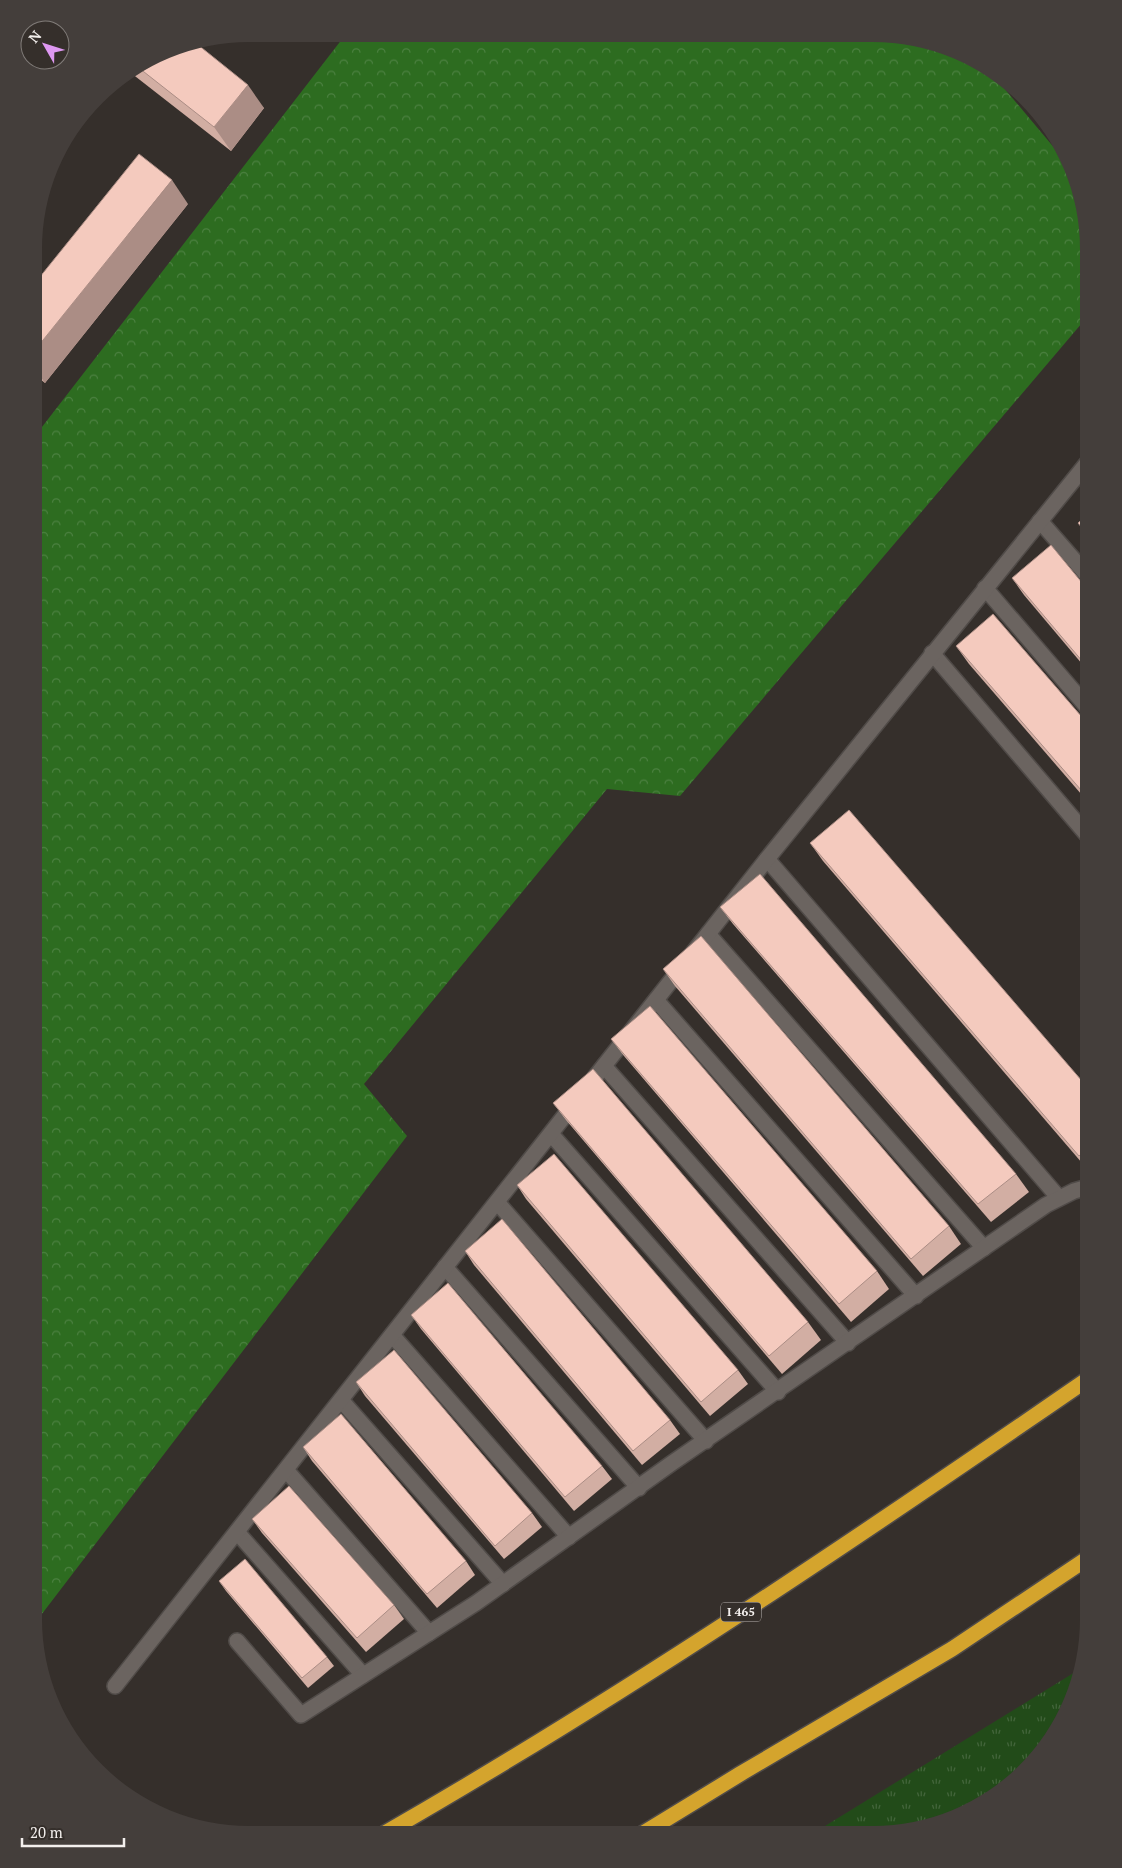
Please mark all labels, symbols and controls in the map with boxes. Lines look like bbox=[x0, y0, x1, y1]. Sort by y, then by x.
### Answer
north arrow bbox=[20, 20, 70, 70]
text: N bbox=[24, 26, 45, 47]
road number: I 465 bbox=[721, 1602, 761, 1621]
scale bar bbox=[22, 1816, 125, 1848]
text: 20 m bbox=[30, 1822, 63, 1842]

